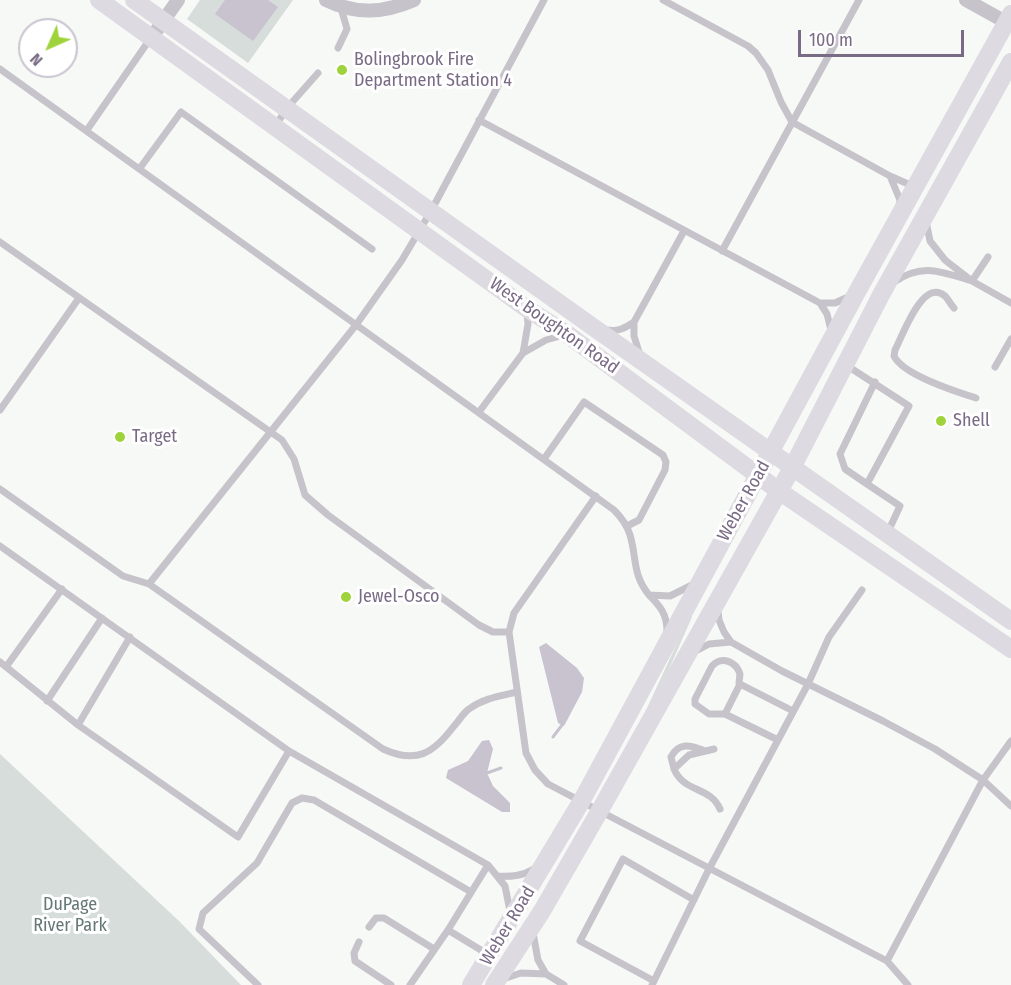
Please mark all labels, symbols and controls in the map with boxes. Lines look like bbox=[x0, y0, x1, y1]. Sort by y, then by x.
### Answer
north arrow bbox=[18, 18, 78, 78]
scale bar bbox=[801, 18, 968, 56]
text: 100 m bbox=[809, 29, 853, 51]
place label: Bolingbrook Fire Department Station 4 bbox=[354, 49, 512, 92]
text: N bbox=[26, 50, 46, 70]
marker: Bolingbrook Fire Department Station 4 bbox=[335, 63, 349, 77]
street label: West Boughton Road bbox=[485, 273, 623, 379]
place label: Shell bbox=[953, 410, 990, 432]
marker: Shell bbox=[934, 414, 948, 428]
place label: Target bbox=[132, 426, 177, 448]
marker: Target bbox=[113, 430, 127, 444]
street label: Weber Road bbox=[713, 457, 775, 545]
place label: Jewel-Osco bbox=[358, 586, 440, 608]
marker: Jewel-Osco bbox=[339, 590, 353, 604]
street label: Weber Road bbox=[476, 883, 540, 969]
park label: DuPage River Park bbox=[33, 894, 107, 936]

